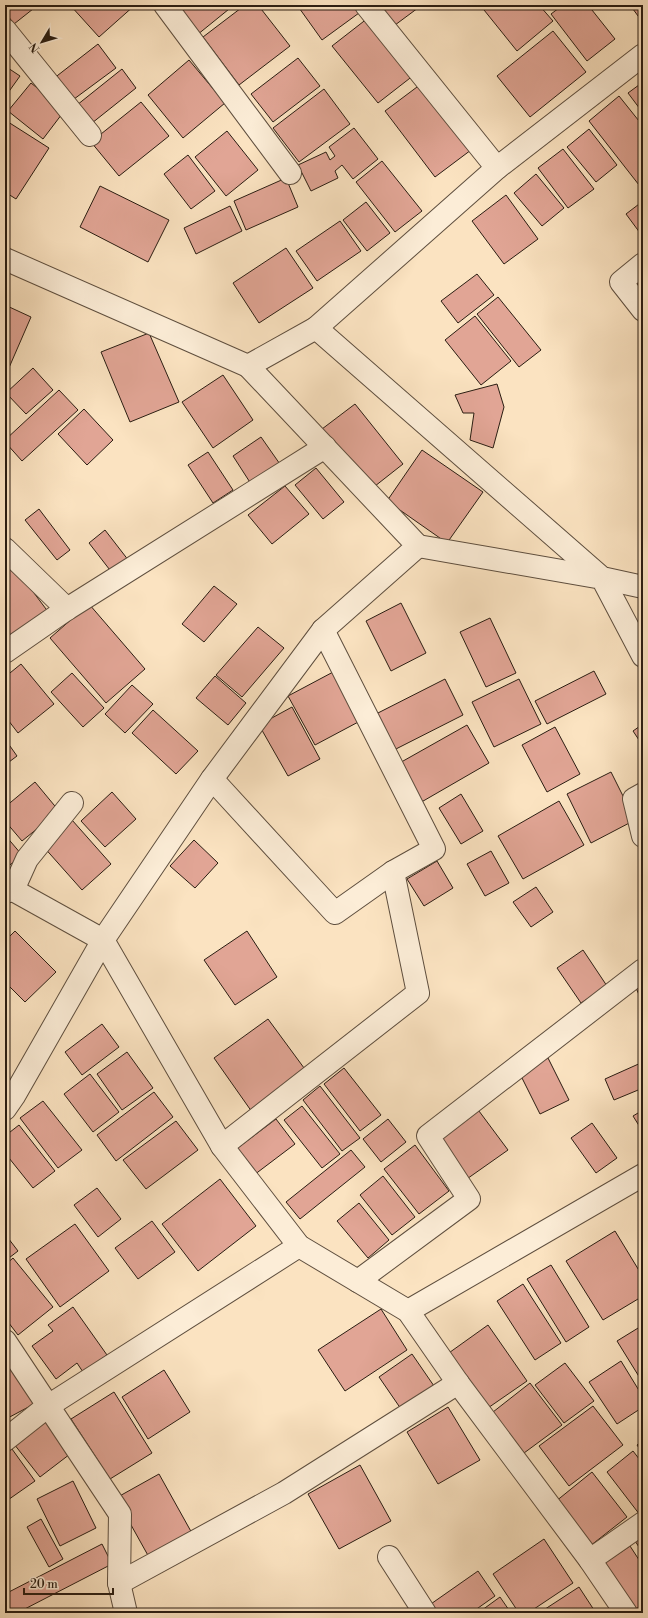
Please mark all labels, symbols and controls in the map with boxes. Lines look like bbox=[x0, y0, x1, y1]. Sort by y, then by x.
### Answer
north arrow bbox=[22, 22, 62, 62]
text: N bbox=[27, 40, 43, 55]
scale bar bbox=[24, 1570, 113, 1596]
text: 20 m bbox=[30, 1577, 58, 1592]

